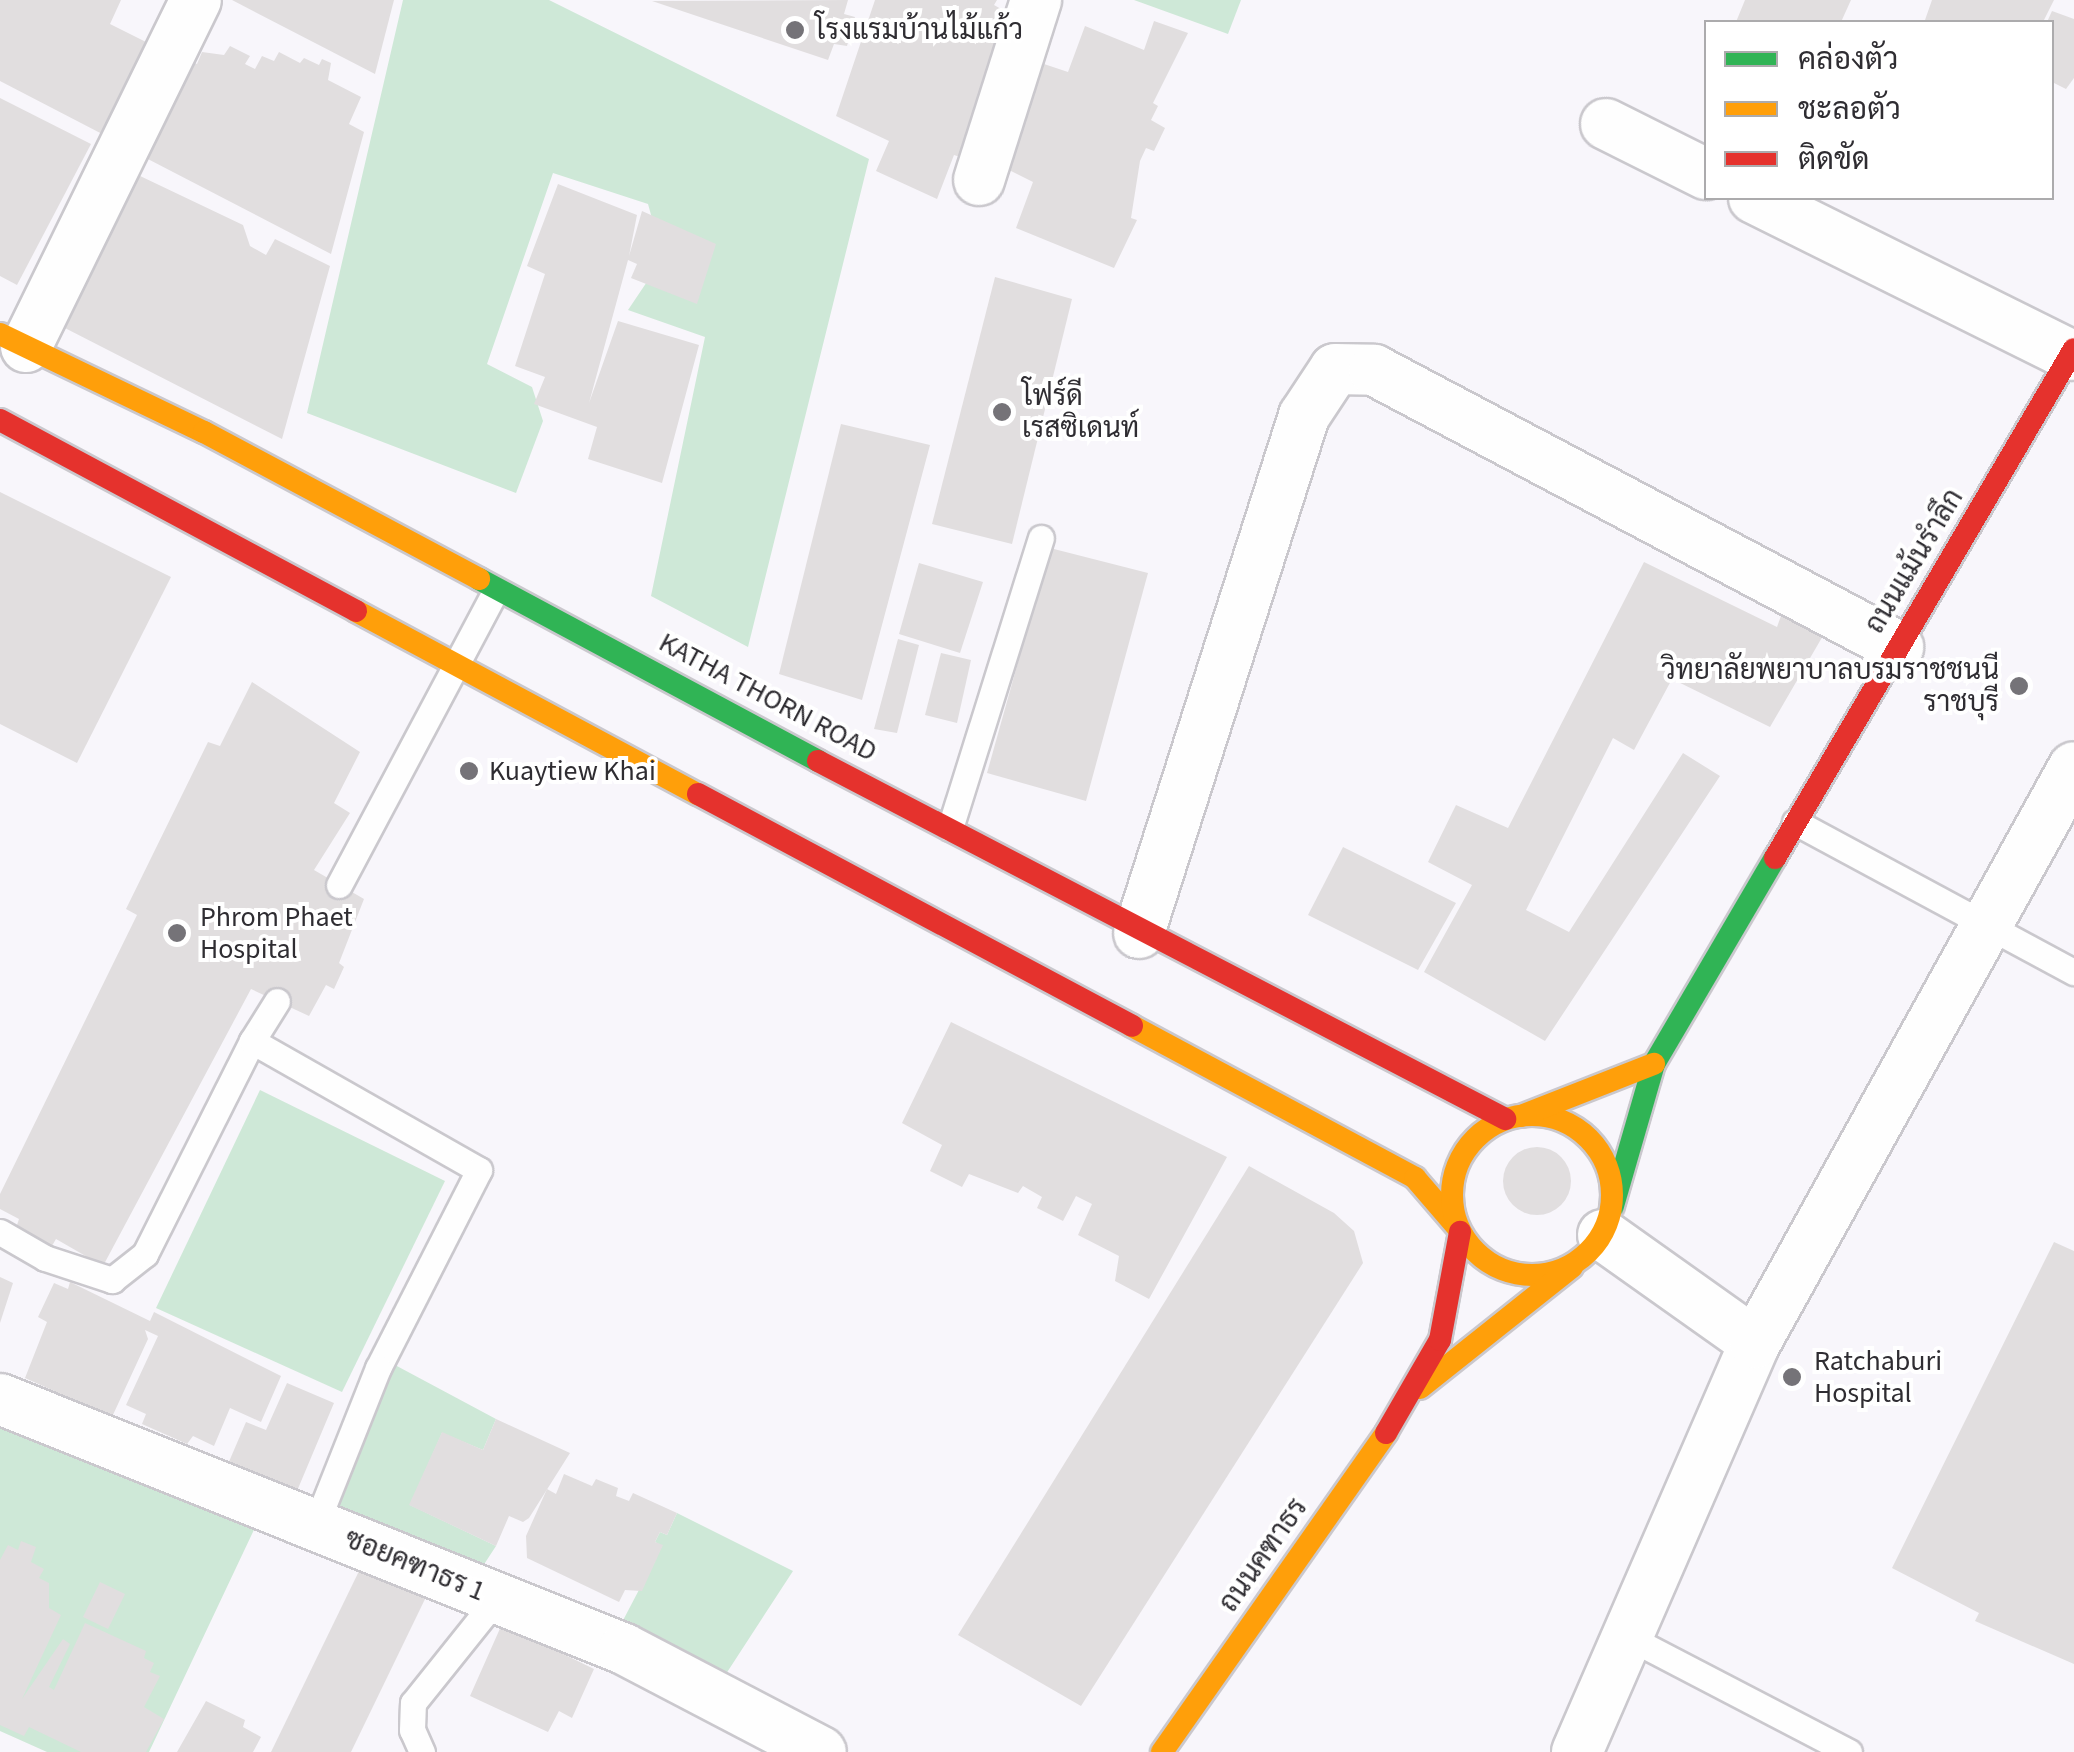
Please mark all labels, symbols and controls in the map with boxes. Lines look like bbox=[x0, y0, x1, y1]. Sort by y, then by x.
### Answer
place label: โรงแรมบ้านไม้แก้ว bbox=[815, 13, 1023, 47]
marker: โรงแรมบ้านไม้แก้ว bbox=[784, 19, 806, 41]
legend bbox=[1704, 20, 2054, 200]
text: คล่องตัว bbox=[1798, 38, 1898, 81]
text: ชะลอตัว bbox=[1798, 88, 1901, 131]
text: ติดขัด bbox=[1798, 138, 1870, 181]
place label: โฟร์ดี เรสซิเดนท์ bbox=[1022, 379, 1139, 445]
marker: โฟร์ดี เรสซิเดนท์ bbox=[991, 401, 1013, 423]
street label: ถนนแม้นรำลึก bbox=[1858, 483, 1970, 639]
street label: KATHA THORN ROAD bbox=[653, 625, 883, 769]
place label: วิทยาลัยพยาบาลบรมราชชนนี ราชบุรี bbox=[1661, 653, 1999, 719]
marker: วิทยาลัยพยาบาลบรมราชชนนี ราชบุรี bbox=[2008, 675, 2030, 697]
place label: Kuaytiew Khai bbox=[489, 754, 656, 788]
marker: Kuaytiew Khai bbox=[458, 760, 480, 782]
place label: Phrom Phaet Hospital bbox=[200, 900, 353, 966]
marker: Phrom Phaet Hospital bbox=[164, 920, 190, 946]
place label: Ratchaburi Hospital bbox=[1814, 1344, 1942, 1410]
marker: Ratchaburi Hospital bbox=[1779, 1364, 1805, 1390]
street label: ถนนคฑาธร bbox=[1212, 1492, 1314, 1618]
street label: ซอยคฑาธร 1 bbox=[340, 1522, 490, 1608]

